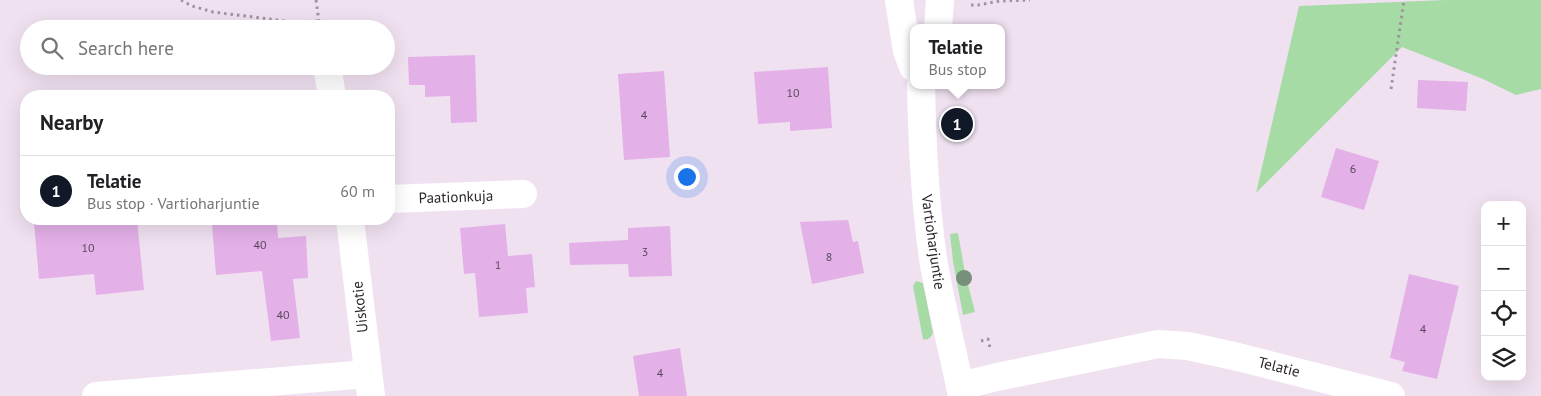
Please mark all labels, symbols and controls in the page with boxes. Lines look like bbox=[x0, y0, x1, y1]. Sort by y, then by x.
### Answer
search box bbox=[20, 20, 395, 75]
popup bbox=[910, 24, 1005, 89]
icon: search bbox=[38, 34, 66, 62]
text: Telatie bbox=[928, 35, 983, 59]
text: Search here bbox=[78, 36, 174, 60]
text: Bus stop bbox=[928, 59, 987, 79]
house number: 10 bbox=[786, 85, 800, 100]
pin: 1 bbox=[941, 105, 973, 143]
house number: 4 bbox=[641, 107, 648, 122]
text: Nearby bbox=[40, 109, 103, 136]
house number: 6 bbox=[1350, 161, 1356, 176]
your location bbox=[674, 164, 700, 190]
text: Telatie bbox=[87, 169, 141, 193]
text: 1 bbox=[51, 181, 61, 201]
text: 60 m bbox=[340, 181, 375, 201]
street label: Paationkuja bbox=[418, 186, 494, 207]
street label: Vartioharjuntie bbox=[917, 192, 950, 291]
text: Bus stop · Vartioharjuntie bbox=[87, 193, 260, 213]
map controls bbox=[1481, 201, 1526, 381]
button: + bbox=[1481, 201, 1526, 246]
house number: 40 bbox=[253, 237, 267, 252]
house number: 10 bbox=[81, 240, 95, 255]
house number: 3 bbox=[642, 244, 648, 259]
button: − bbox=[1481, 246, 1526, 291]
house number: 8 bbox=[826, 249, 832, 264]
house number: 1 bbox=[495, 257, 501, 272]
street label: Uiskotie bbox=[347, 280, 372, 334]
button: locate bbox=[1481, 291, 1526, 336]
house number: 40 bbox=[276, 307, 290, 322]
house number: 4 bbox=[1420, 321, 1427, 336]
button: layers bbox=[1481, 336, 1526, 381]
street label: Telatie bbox=[1256, 352, 1302, 381]
house number: 4 bbox=[657, 365, 664, 380]

